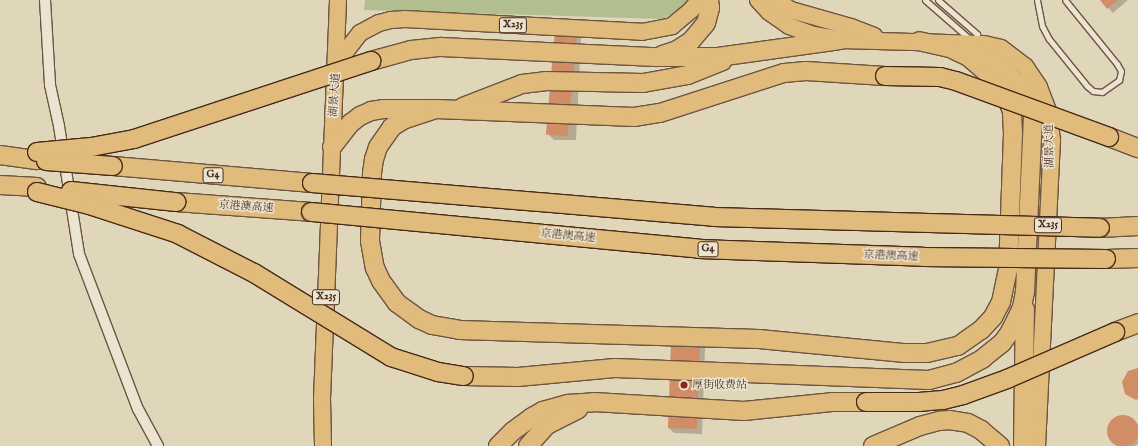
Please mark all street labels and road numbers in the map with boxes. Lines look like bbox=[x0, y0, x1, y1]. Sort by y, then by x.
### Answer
road number: X235 bbox=[498, 17, 528, 33]
street label: 湖景大道 bbox=[327, 73, 343, 117]
street label: 湖景大道 bbox=[1043, 124, 1057, 168]
road number: G4 bbox=[202, 167, 224, 183]
street label: 京港澳高速 bbox=[218, 198, 274, 216]
road number: X235 bbox=[1033, 217, 1063, 233]
street label: 京港澳高速 bbox=[540, 227, 596, 245]
road number: G4 bbox=[697, 241, 719, 257]
street label: 京港澳高速 bbox=[863, 248, 919, 264]
road number: X235 bbox=[311, 289, 341, 305]

